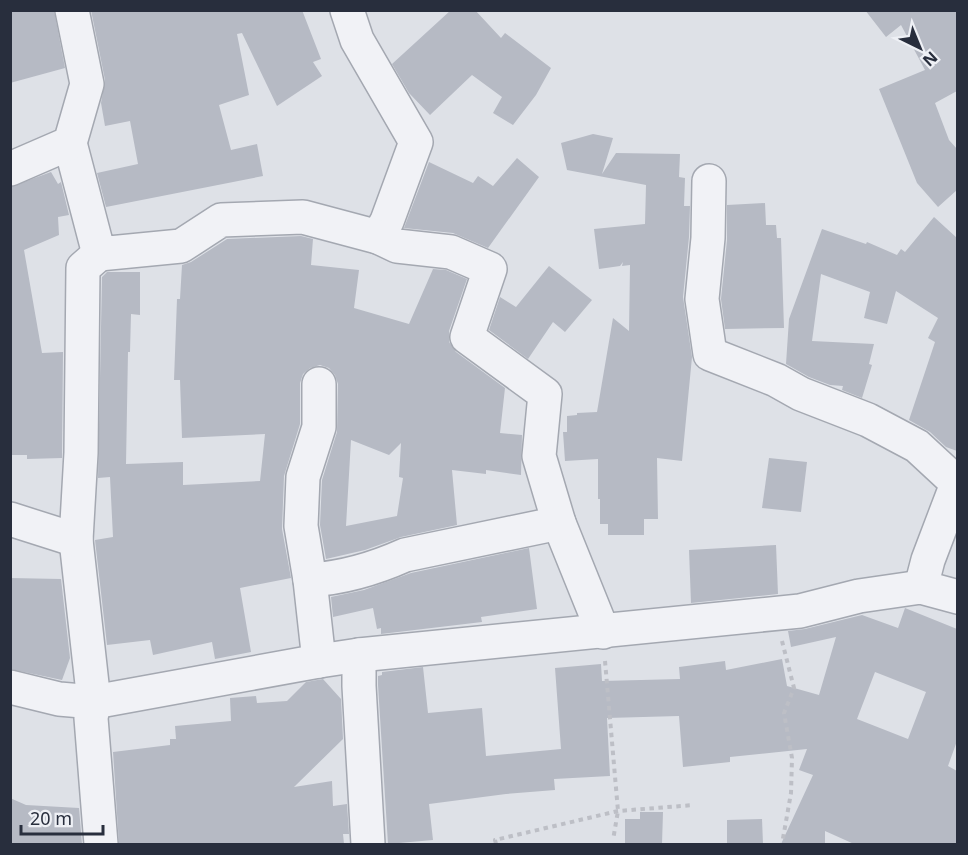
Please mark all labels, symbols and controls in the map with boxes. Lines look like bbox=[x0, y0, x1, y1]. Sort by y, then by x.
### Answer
north arrow bbox=[890, 18, 950, 78]
text: N bbox=[918, 46, 942, 71]
scale bar bbox=[21, 798, 104, 836]
text: 20 m bbox=[30, 806, 72, 830]

